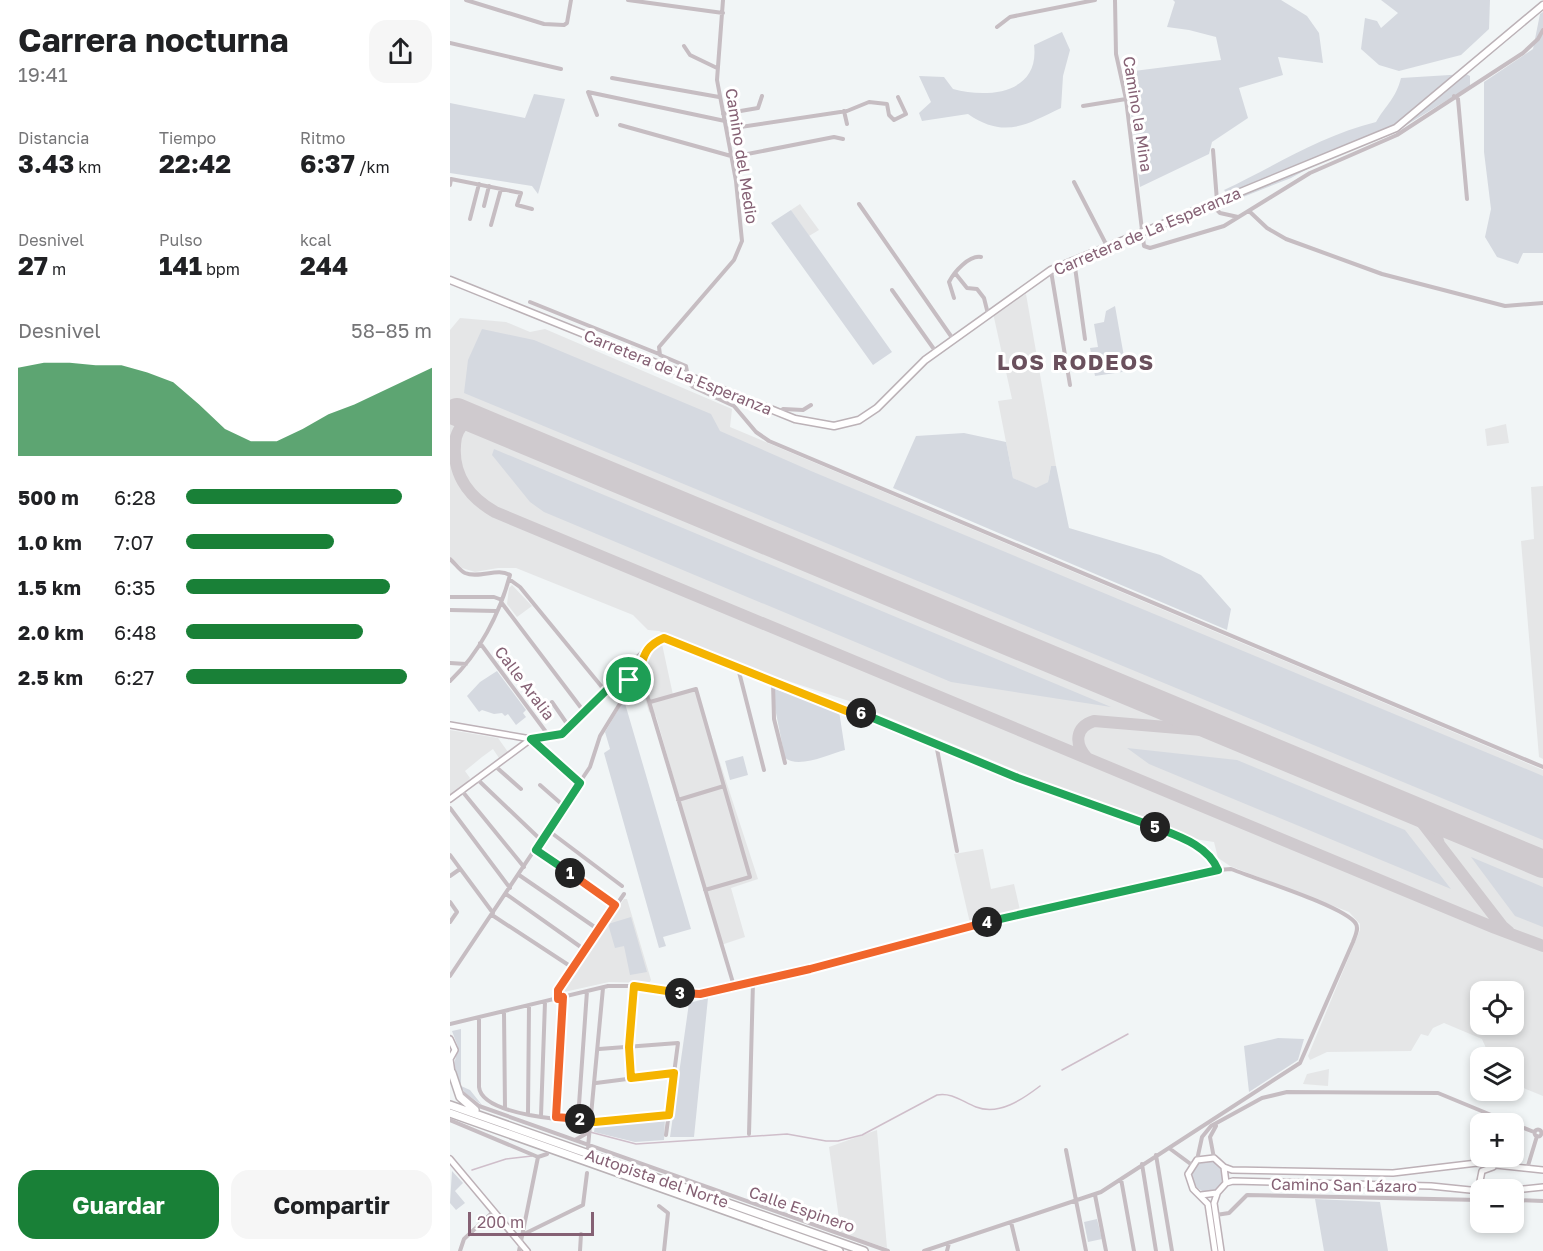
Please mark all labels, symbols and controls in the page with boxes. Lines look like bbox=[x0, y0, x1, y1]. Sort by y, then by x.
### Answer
text: Carrera nocturna bbox=[18, 20, 289, 59]
button: share bbox=[369, 20, 432, 83]
street label: Camino la Mina bbox=[1119, 55, 1157, 173]
text: 19:41 bbox=[18, 62, 68, 86]
street label: Camino del Medio bbox=[721, 87, 763, 225]
text: Distancia bbox=[18, 128, 89, 148]
text: Tiempo bbox=[159, 128, 216, 148]
text: Ritmo bbox=[300, 128, 345, 148]
text: 3.43 bbox=[18, 148, 74, 179]
text: 22:42 bbox=[159, 148, 231, 179]
text: 6:37 bbox=[300, 148, 355, 179]
text: km bbox=[74, 157, 102, 177]
text: /km bbox=[355, 157, 390, 177]
street label: Carretera de La Esperanza bbox=[1050, 182, 1244, 280]
text: Desnivel bbox=[18, 230, 84, 250]
text: Pulso bbox=[159, 230, 202, 250]
text: kcal bbox=[300, 230, 332, 250]
text: 27 bbox=[18, 250, 48, 281]
text: 141 bbox=[159, 250, 202, 281]
text: 244 bbox=[300, 250, 348, 281]
text: m bbox=[48, 259, 66, 279]
text: bpm bbox=[202, 259, 240, 279]
text: Desnivel bbox=[18, 318, 101, 342]
text: 58–85 m bbox=[351, 318, 432, 342]
street label: Carretera de La Esperanza bbox=[581, 325, 775, 419]
district label: LOS RODEOS bbox=[997, 348, 1155, 375]
text: 500 m bbox=[18, 485, 79, 509]
text: 6:28 bbox=[114, 485, 156, 509]
text: 1.0 km bbox=[18, 530, 82, 554]
text: 7:07 bbox=[114, 530, 154, 554]
text: 1.5 km bbox=[18, 575, 81, 599]
text: 6:35 bbox=[114, 575, 155, 599]
text: 2.0 km bbox=[18, 620, 84, 644]
text: 6:48 bbox=[114, 620, 157, 644]
street label: Calle Aralia bbox=[491, 642, 559, 724]
pin bbox=[603, 654, 654, 705]
icon: arrive bbox=[612, 663, 645, 696]
text: 2.5 km bbox=[18, 665, 83, 689]
text: 6:27 bbox=[114, 665, 154, 689]
pin: 6 bbox=[846, 698, 876, 728]
text: 6 bbox=[856, 703, 866, 723]
pin: 5 bbox=[1140, 812, 1170, 842]
text: 5 bbox=[1150, 817, 1160, 837]
pin: 1 bbox=[555, 858, 585, 888]
text: 1 bbox=[566, 863, 574, 883]
pin: 4 bbox=[972, 907, 1002, 937]
text: 4 bbox=[982, 912, 992, 932]
pin: 3 bbox=[665, 978, 695, 1008]
map controls bbox=[1470, 981, 1524, 1233]
button: locate bbox=[1470, 981, 1524, 1035]
text: 3 bbox=[675, 983, 685, 1003]
button: layers bbox=[1470, 1047, 1524, 1101]
pin: 2 bbox=[565, 1104, 595, 1134]
text: 2 bbox=[575, 1109, 585, 1129]
button: + bbox=[1470, 1113, 1524, 1167]
street label: Autopista del Norte bbox=[583, 1144, 731, 1212]
button: Guardar bbox=[18, 1170, 219, 1239]
button: Compartir bbox=[231, 1170, 432, 1239]
street label: Camino San Lázaro bbox=[1271, 1174, 1417, 1196]
button: − bbox=[1470, 1179, 1524, 1233]
street label: Calle Espinero bbox=[747, 1182, 857, 1236]
scale bar bbox=[468, 1209, 594, 1236]
text: 200 m bbox=[477, 1212, 524, 1232]

